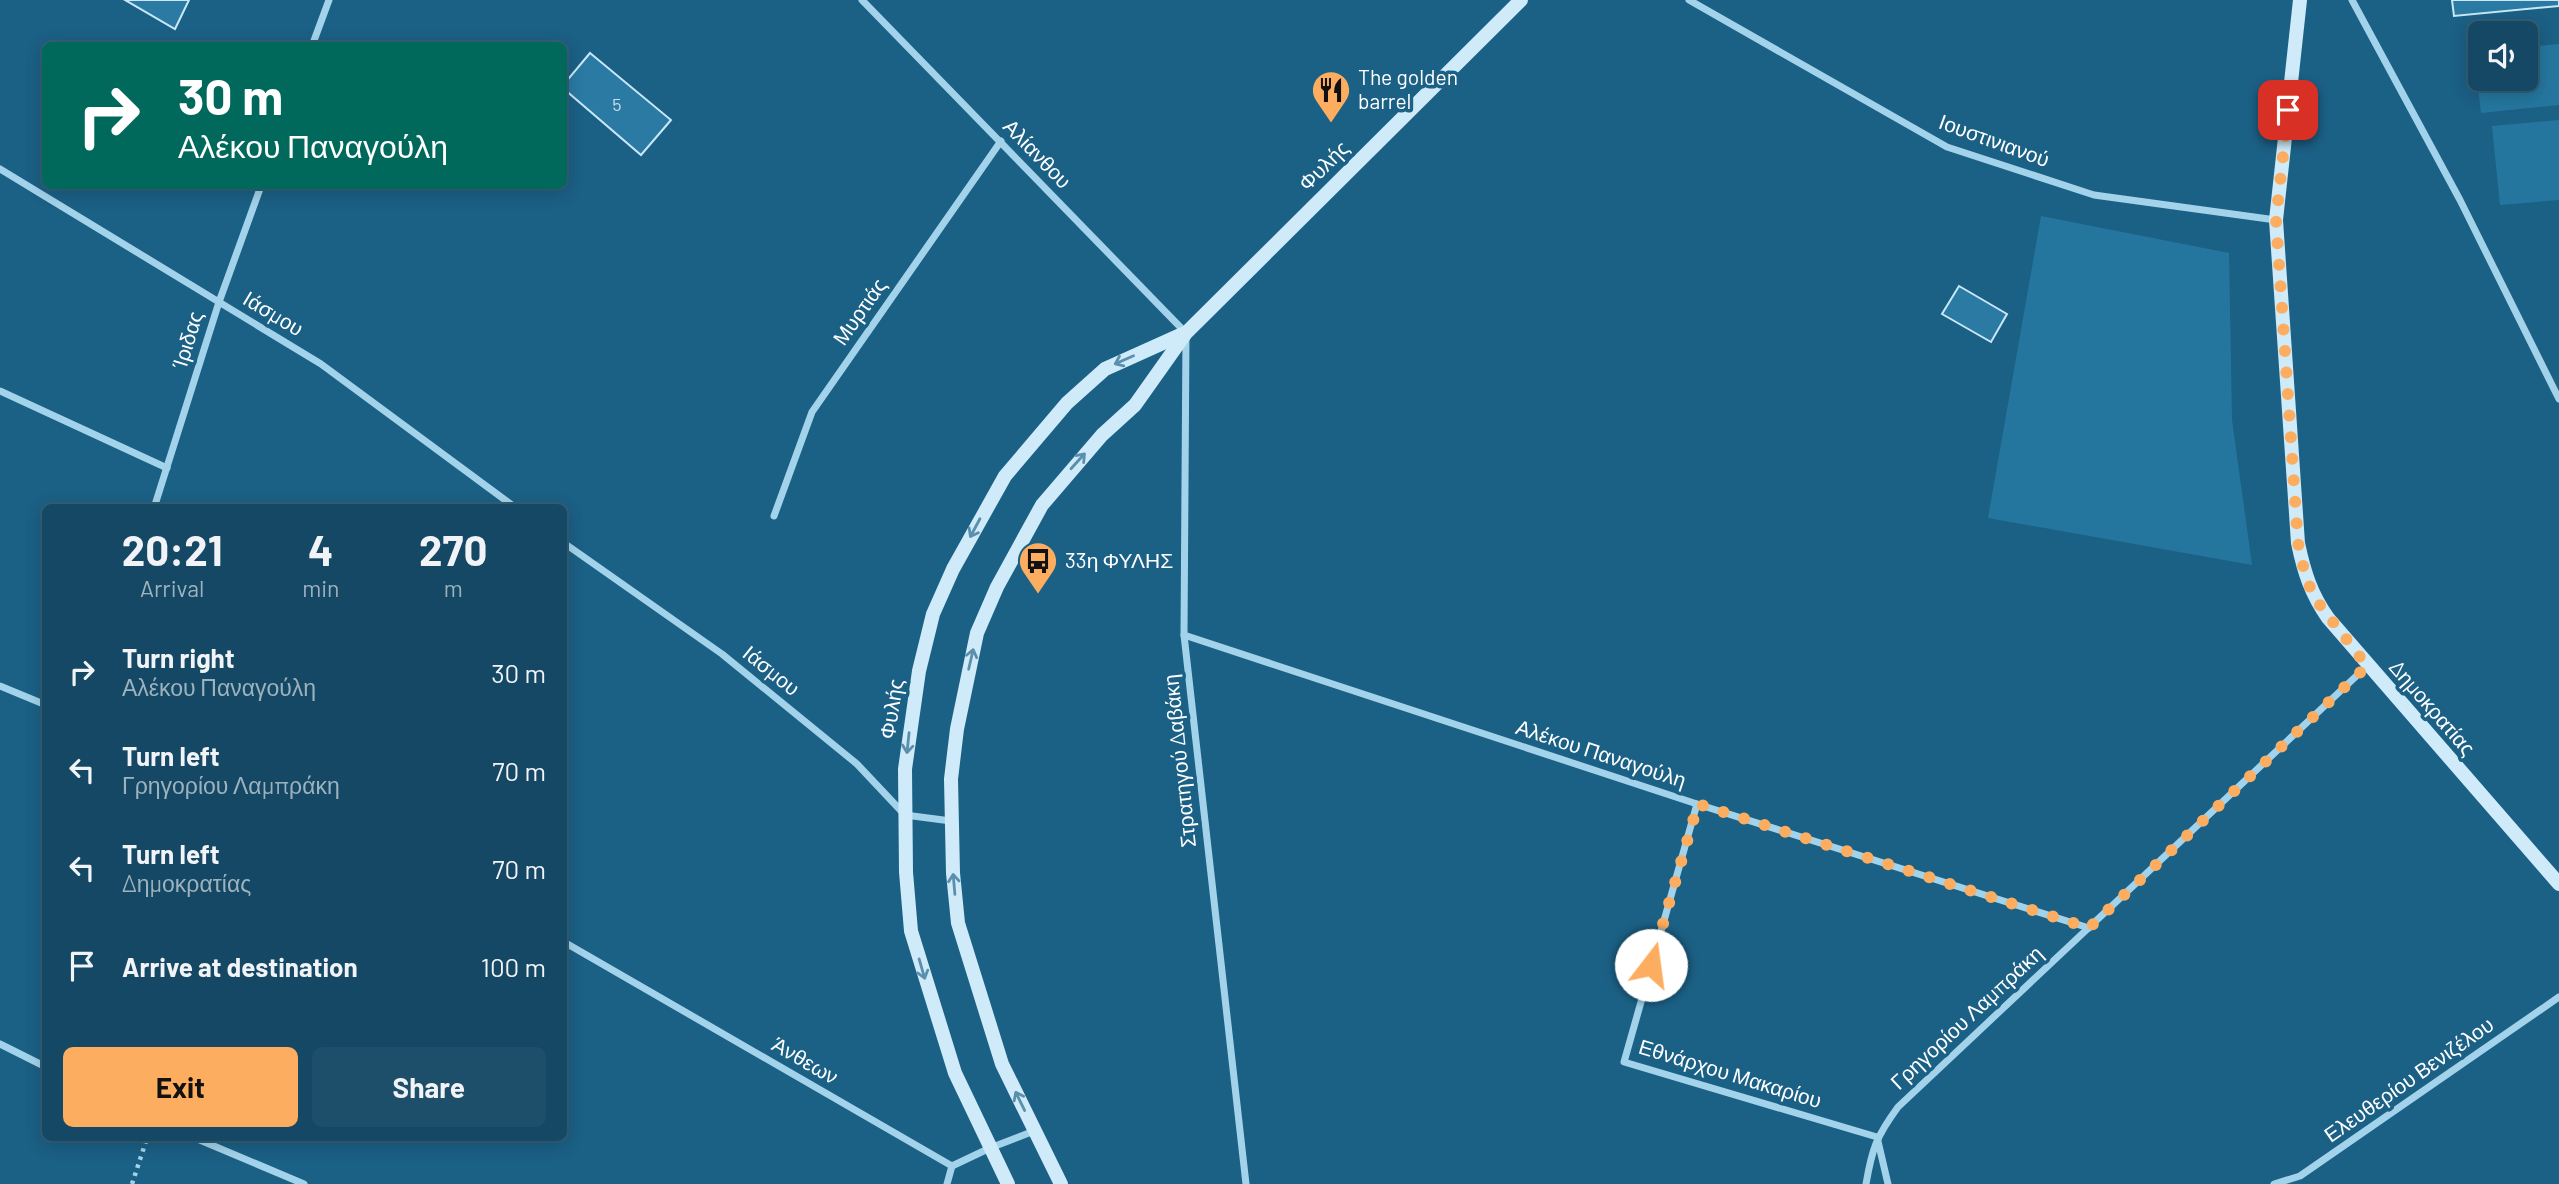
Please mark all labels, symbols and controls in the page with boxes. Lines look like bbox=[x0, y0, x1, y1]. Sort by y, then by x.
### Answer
map controls bbox=[2468, 21, 2538, 91]
button: sound bbox=[2468, 21, 2538, 91]
place label: The golden barrel bbox=[1358, 64, 1458, 113]
text: 30 m bbox=[178, 66, 283, 125]
restaurant icon: The golden barrel bbox=[1310, 69, 1352, 124]
icon: right bbox=[63, 70, 154, 161]
pin bbox=[2258, 80, 2318, 140]
icon: arrive bbox=[2269, 91, 2307, 129]
house number: 5 bbox=[612, 93, 622, 115]
street label: Ιουστινιανού bbox=[1936, 108, 2053, 171]
street label: Αλίανθου bbox=[999, 113, 1077, 193]
text: Αλέκου Παναγούλη bbox=[178, 126, 448, 164]
street label: Φυλής bbox=[1293, 135, 1353, 195]
street label: Μυρτιάς bbox=[827, 273, 891, 349]
street label: Ιάσμου bbox=[239, 285, 308, 340]
street label: Ίριδας bbox=[166, 308, 207, 372]
one-way arrow bbox=[1113, 354, 1135, 367]
one-way arrow bbox=[1070, 452, 1086, 470]
one-way arrow bbox=[967, 517, 981, 538]
text: 20:21 bbox=[122, 524, 223, 574]
text: 4 bbox=[308, 524, 334, 574]
text: 270 bbox=[419, 524, 487, 574]
bus stop icon: 33η ΦΥΛΗΣ bbox=[1017, 540, 1059, 595]
place label: 33η ΦΥΛΗΣ bbox=[1065, 547, 1173, 572]
text: Arrival bbox=[140, 574, 204, 602]
text: min bbox=[302, 574, 339, 602]
text: m bbox=[444, 574, 463, 602]
street label: Ιάσμου bbox=[739, 639, 805, 700]
text: Turn right bbox=[122, 642, 235, 673]
one-way arrow bbox=[965, 648, 978, 671]
icon: right bbox=[63, 653, 101, 691]
street label: Δημοκρατίας bbox=[2385, 654, 2481, 760]
text: 30 m bbox=[491, 657, 546, 688]
text: Αλέκου Παναγούλη bbox=[122, 673, 316, 701]
street label: Στρατηγού Δαβάκη bbox=[1157, 673, 1200, 849]
street label: Φυλής bbox=[873, 677, 908, 741]
street label: Αλέκου Παναγούλη bbox=[1513, 713, 1690, 792]
one-way arrow bbox=[901, 731, 914, 754]
text: Turn left bbox=[122, 740, 220, 771]
icon: left bbox=[63, 751, 101, 789]
text: 70 m bbox=[492, 755, 546, 786]
text: Γρηγορίου Λαμπράκη bbox=[122, 771, 340, 799]
text: Turn left bbox=[122, 838, 220, 869]
icon: left bbox=[63, 849, 101, 887]
text: 70 m bbox=[492, 853, 546, 884]
text: Δημοκρατίας bbox=[122, 869, 251, 897]
one-way arrow bbox=[947, 874, 960, 896]
position arrow bbox=[1614, 928, 1688, 1002]
street label: Γρηγορίου Λαμπράκη bbox=[1885, 940, 2047, 1094]
icon: arrive bbox=[63, 947, 101, 985]
text: Arrive at destination bbox=[122, 951, 358, 982]
text: 100 m bbox=[481, 951, 546, 982]
one-way arrow bbox=[916, 957, 929, 979]
street label: Ελευθερίου Βενιζέλου bbox=[2319, 1011, 2498, 1147]
street label: Άνθεων bbox=[768, 1031, 843, 1089]
street label: Εθνάρχου Μακαρίου bbox=[1636, 1033, 1825, 1112]
button: Exit bbox=[63, 1047, 298, 1127]
button: Share bbox=[312, 1047, 546, 1127]
one-way arrow bbox=[1013, 1091, 1027, 1112]

